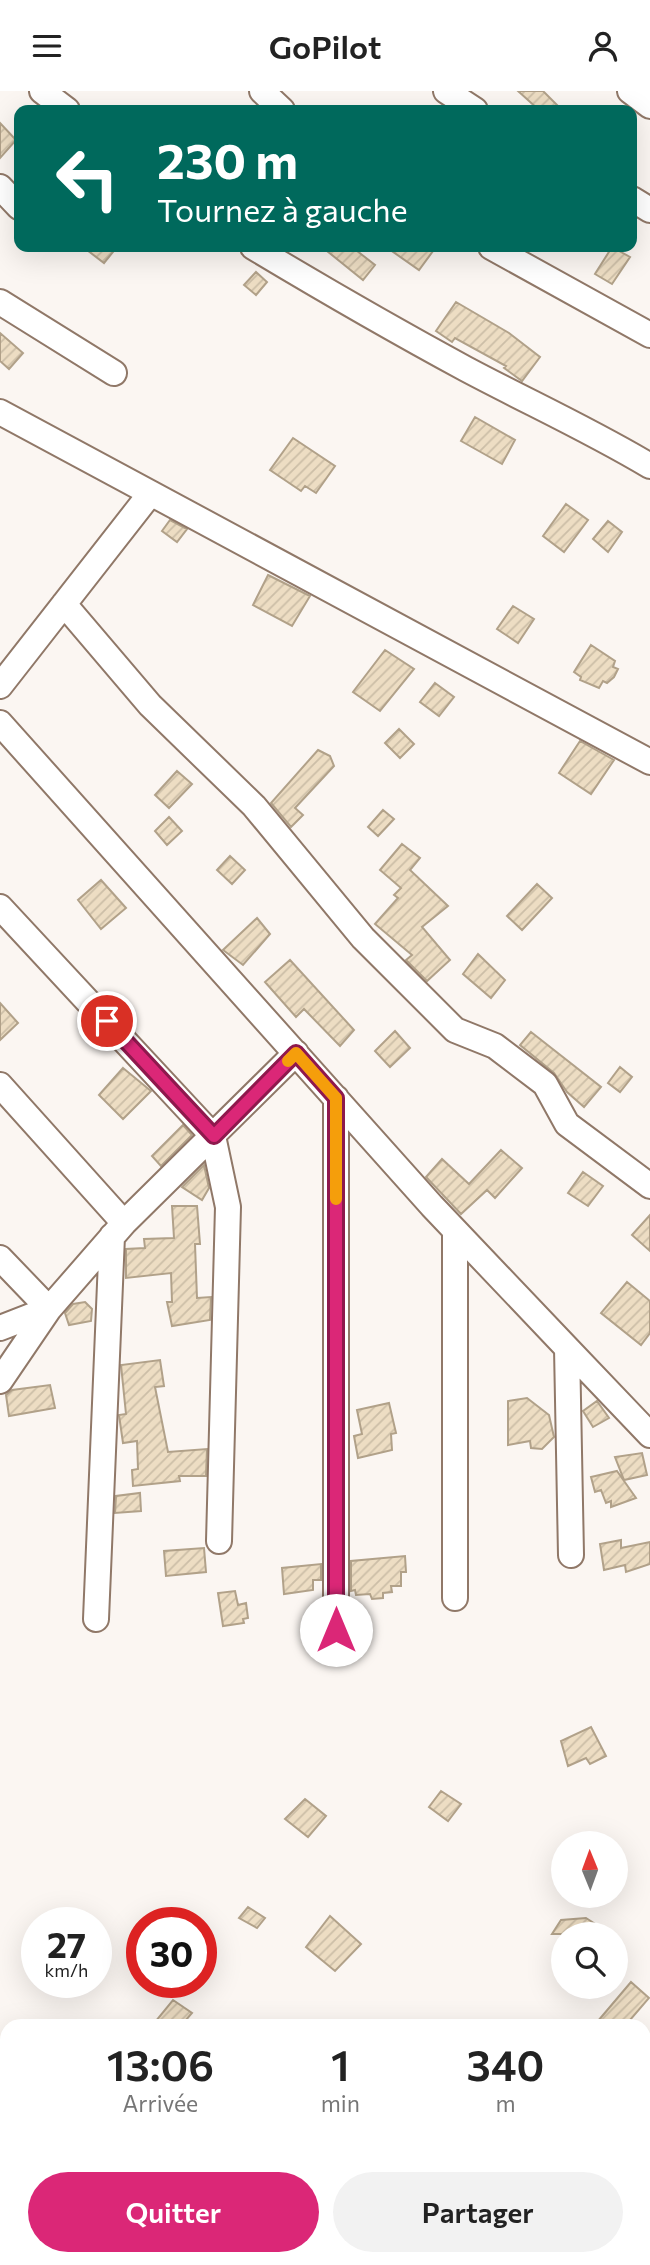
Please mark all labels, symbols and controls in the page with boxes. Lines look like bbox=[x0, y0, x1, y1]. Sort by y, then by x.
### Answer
text: GoPilot bbox=[269, 26, 381, 66]
icon: menu bbox=[28, 27, 66, 65]
icon: person bbox=[584, 27, 622, 65]
text: 230 m bbox=[157, 129, 298, 189]
icon: left bbox=[42, 133, 133, 224]
text: Tournez à gauche bbox=[157, 189, 408, 229]
pin bbox=[77, 991, 137, 1051]
icon: arrive bbox=[88, 1002, 126, 1040]
position arrow bbox=[299, 1593, 373, 1667]
north arrow bbox=[551, 1831, 628, 1907]
map controls bbox=[551, 1831, 628, 1999]
speed limit sign: 30 bbox=[126, 1907, 217, 1998]
text: 27 bbox=[47, 1922, 86, 1965]
button: search bbox=[551, 1922, 628, 1999]
text: km/h bbox=[45, 1959, 88, 1981]
text: 13:06 bbox=[107, 2038, 214, 2090]
text: 1 bbox=[331, 2038, 350, 2090]
text: 340 bbox=[467, 2038, 544, 2090]
text: Arrivée bbox=[122, 2089, 198, 2117]
text: min bbox=[321, 2089, 360, 2117]
text: m bbox=[495, 2089, 515, 2117]
button: Quitter bbox=[28, 2172, 319, 2252]
button: Partager bbox=[333, 2172, 623, 2252]

